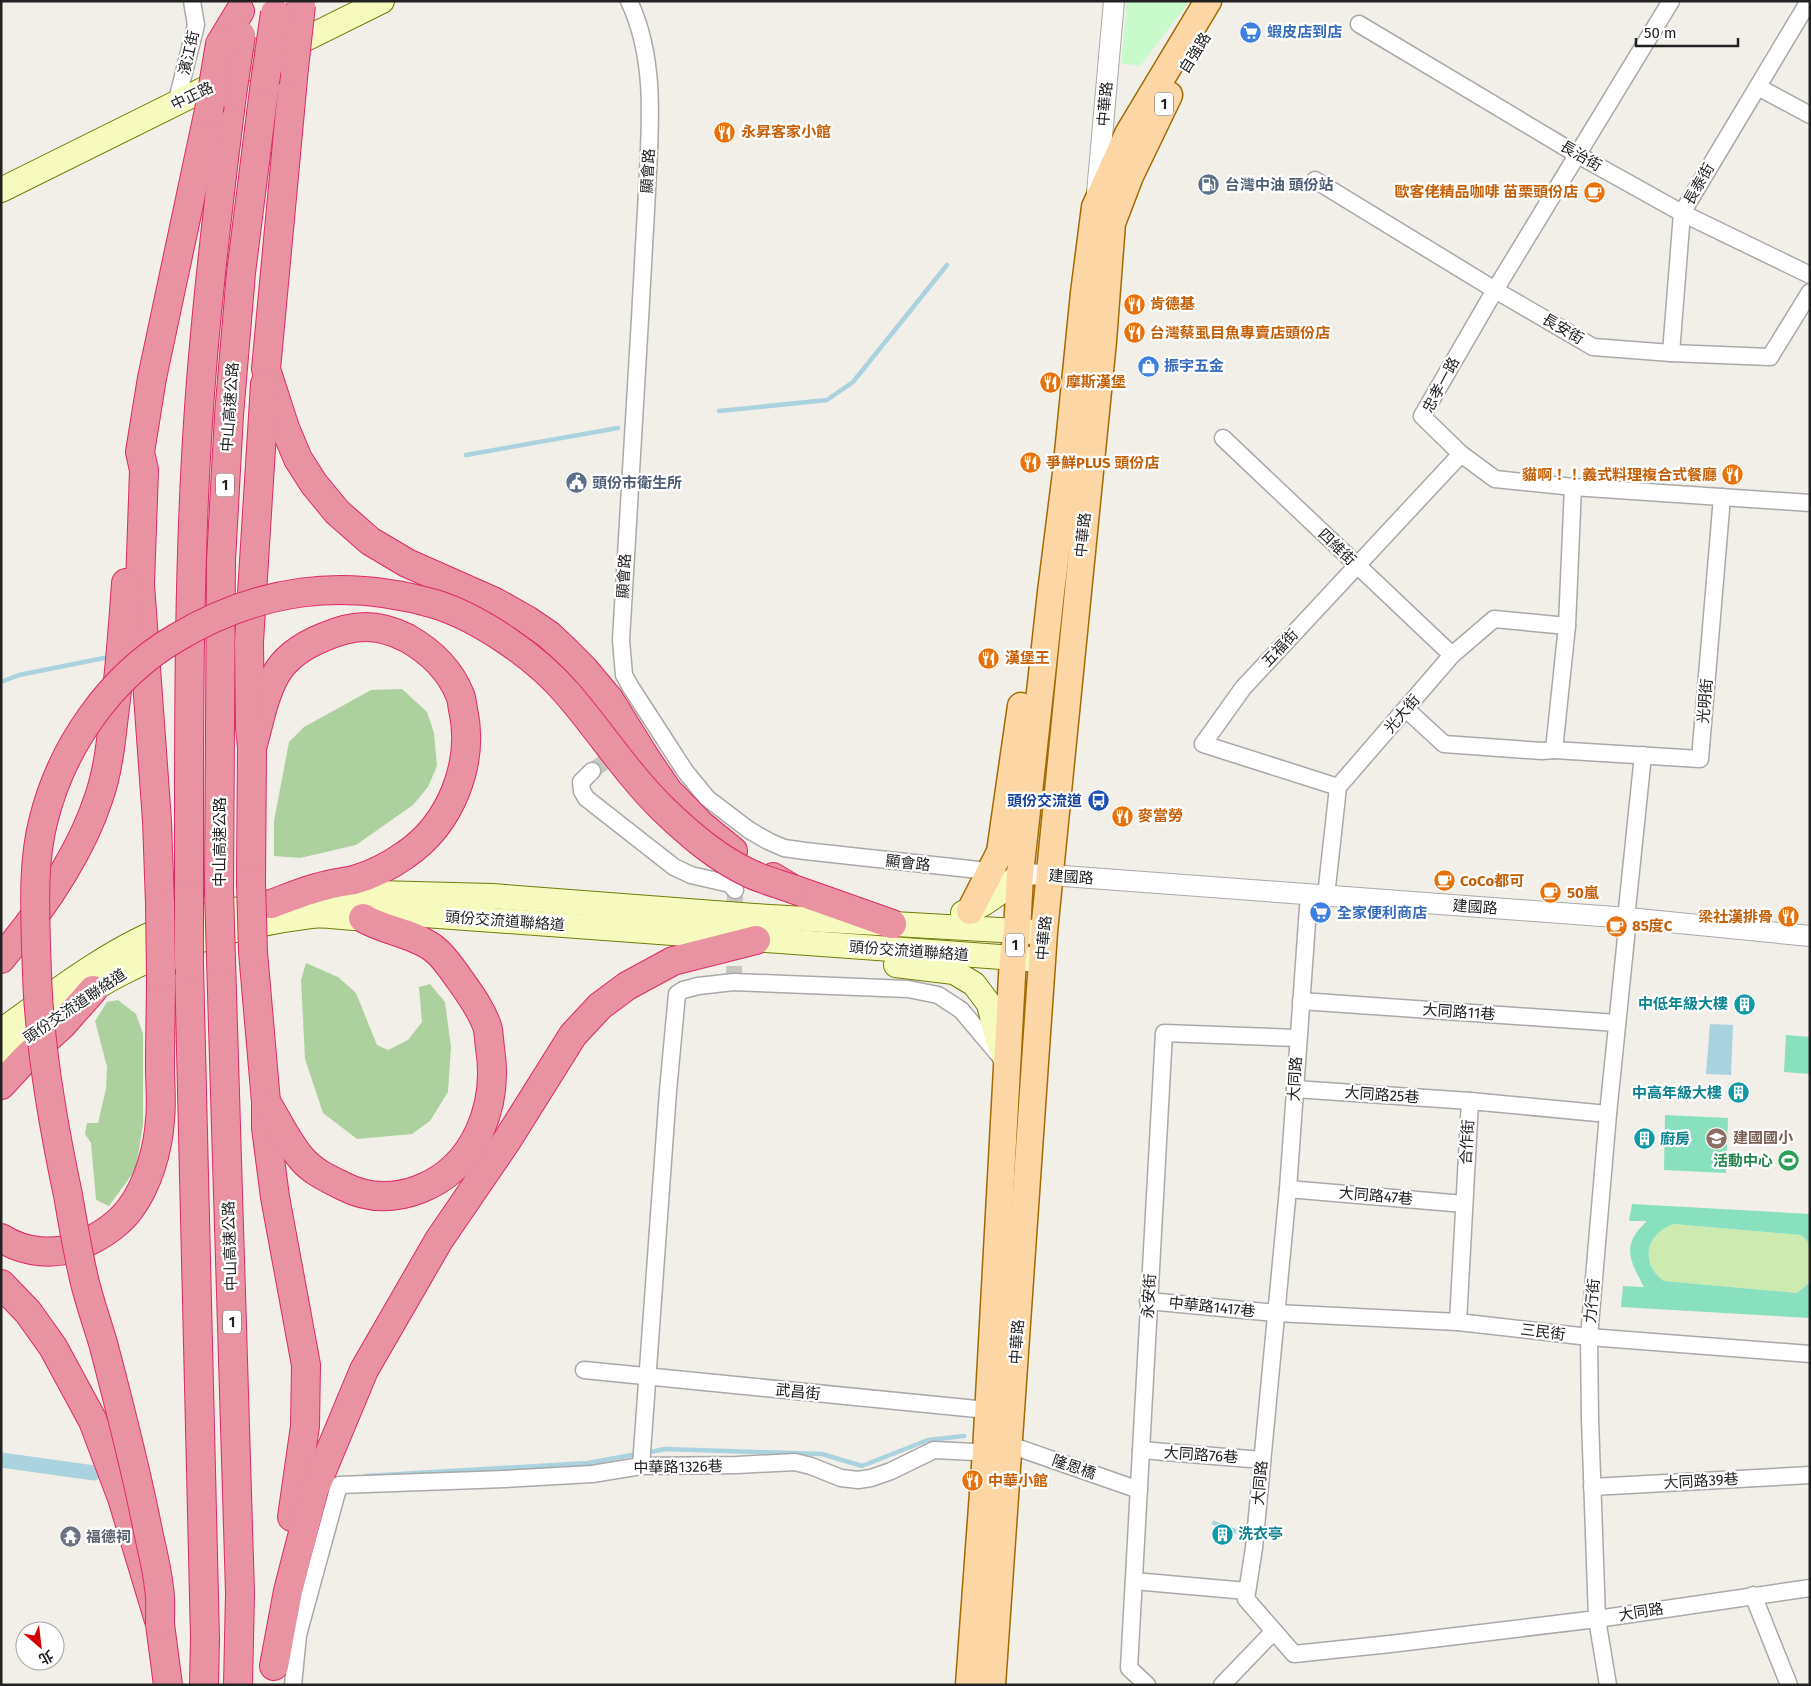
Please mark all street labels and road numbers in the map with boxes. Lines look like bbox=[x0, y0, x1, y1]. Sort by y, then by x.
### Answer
street label: 濱江街 bbox=[175, 29, 203, 77]
street label: 自強路 bbox=[1175, 29, 1215, 77]
street label: 中正路 bbox=[168, 78, 216, 114]
street label: 中華路 bbox=[1094, 81, 1116, 127]
road number: 1 bbox=[1155, 92, 1173, 116]
street label: 長治街 bbox=[1557, 137, 1605, 175]
street label: 顯會路 bbox=[638, 148, 658, 194]
street label: 長泰街 bbox=[1680, 160, 1718, 208]
street label: 長安街 bbox=[1539, 310, 1587, 348]
street label: 忠孝一路 bbox=[1419, 354, 1463, 416]
street label: 中山高速公路 bbox=[218, 361, 242, 453]
road number: 1 bbox=[216, 474, 234, 496]
street label: 中華路 bbox=[1072, 512, 1094, 558]
street label: 四維街 bbox=[1315, 525, 1359, 569]
street label: 顯會路 bbox=[614, 553, 634, 599]
street label: 五福街 bbox=[1258, 625, 1302, 671]
street label: 光明街 bbox=[1694, 678, 1716, 724]
street label: 光大街 bbox=[1380, 691, 1424, 737]
street label: 中山高速公路 bbox=[211, 797, 229, 887]
street label: 顯會路 bbox=[885, 852, 931, 874]
street label: 建國路 bbox=[1048, 866, 1094, 888]
street label: 建國路 bbox=[1452, 896, 1498, 918]
street label: 頭份交流道聯絡道 bbox=[445, 908, 565, 934]
street label: 中華路 bbox=[1033, 915, 1055, 961]
road number: 1 bbox=[1006, 934, 1024, 956]
street label: 頭份交流道聯絡道 bbox=[849, 938, 969, 964]
street label: 頭份交流道聯絡道 bbox=[20, 965, 130, 1047]
street label: 大同路11巷 bbox=[1422, 1000, 1496, 1024]
street label: 大同路 bbox=[1285, 1056, 1305, 1102]
street label: 大同路25巷 bbox=[1344, 1083, 1420, 1107]
street label: 合作街 bbox=[1457, 1119, 1477, 1165]
street label: 大同路47巷 bbox=[1338, 1184, 1414, 1208]
street label: 中山高速公路 bbox=[219, 1201, 241, 1291]
street label: 永安街 bbox=[1139, 1273, 1159, 1319]
street label: 力行街 bbox=[1581, 1278, 1603, 1324]
street label: 中華路1417巷 bbox=[1168, 1294, 1256, 1320]
road number: 1 bbox=[223, 1310, 241, 1334]
street label: 中華路 bbox=[1006, 1319, 1028, 1365]
street label: 三民街 bbox=[1520, 1320, 1566, 1344]
street label: 武昌街 bbox=[775, 1381, 821, 1403]
street label: 大同路76巷 bbox=[1163, 1443, 1239, 1467]
street label: 隆恩橋 bbox=[1050, 1451, 1098, 1483]
street label: 中華路1326巷 bbox=[633, 1457, 723, 1477]
street label: 大同路 bbox=[1249, 1460, 1271, 1506]
street label: 大同路39巷 bbox=[1663, 1470, 1739, 1492]
street label: 大同路 bbox=[1617, 1600, 1665, 1624]

